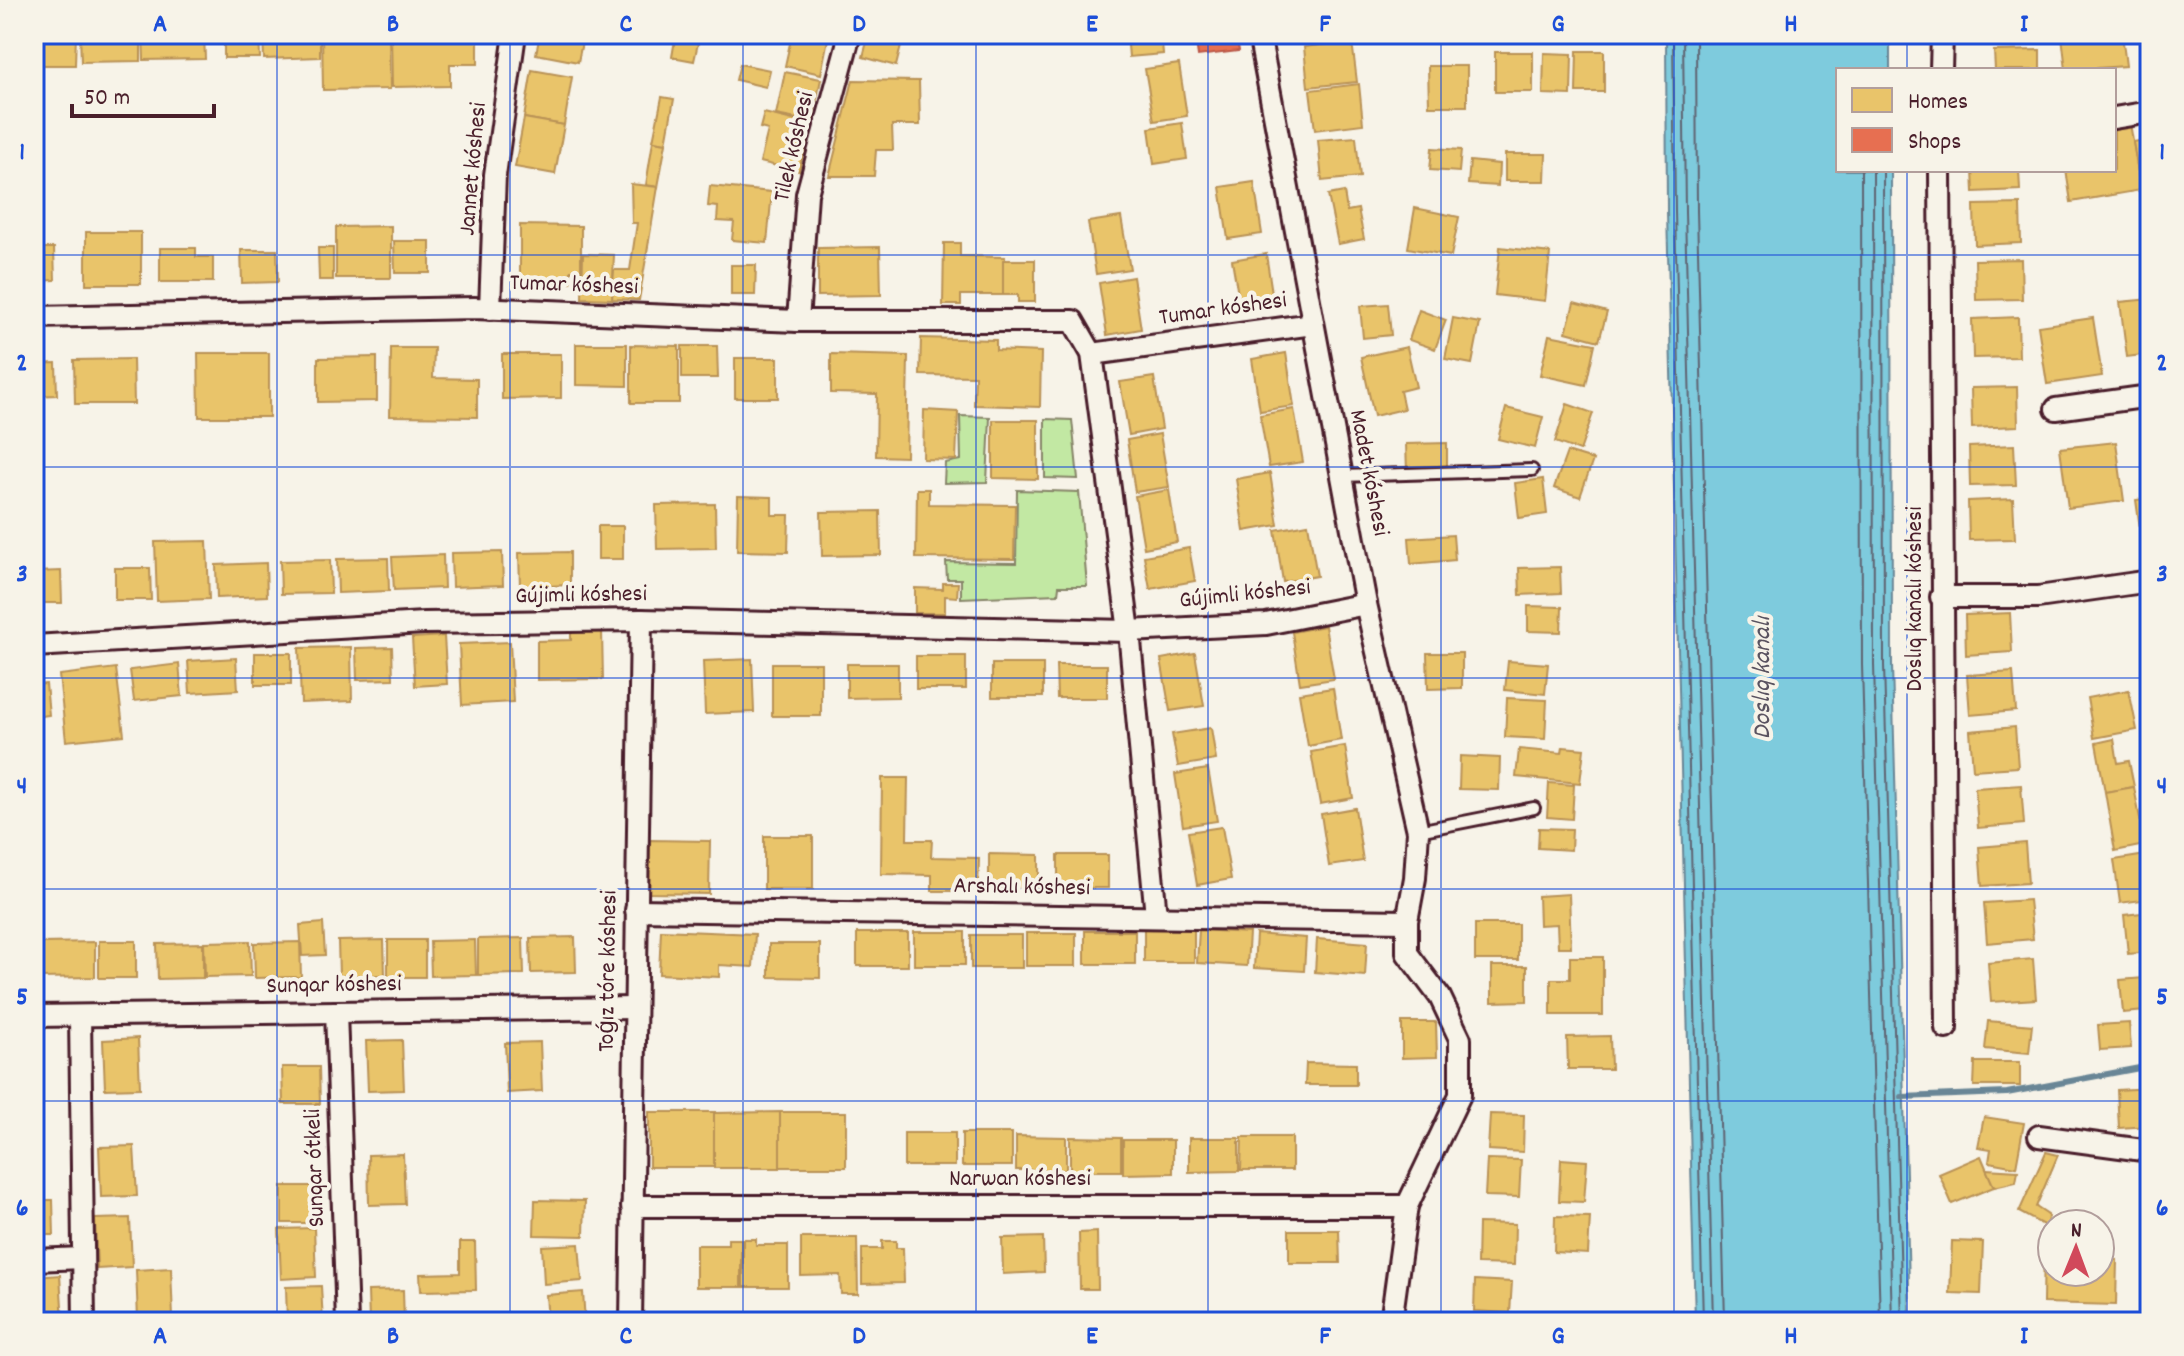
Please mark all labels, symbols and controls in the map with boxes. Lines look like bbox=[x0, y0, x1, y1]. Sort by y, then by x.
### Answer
text: A bbox=[153, 7, 167, 44]
text: B bbox=[387, 7, 399, 44]
text: C bbox=[620, 7, 633, 44]
text: D bbox=[852, 7, 866, 44]
text: E bbox=[1086, 7, 1098, 44]
text: F bbox=[1319, 7, 1331, 44]
text: G bbox=[1551, 7, 1565, 44]
text: H bbox=[1784, 7, 1798, 44]
text: I bbox=[2020, 7, 2029, 44]
scale bar bbox=[72, 68, 214, 118]
legend bbox=[1836, 68, 2116, 172]
text: 50 m bbox=[84, 82, 130, 116]
text: Homes bbox=[1908, 86, 1968, 120]
street label: Tilek kóshesi bbox=[766, 88, 824, 206]
street label: Jannet kóshesi bbox=[451, 101, 497, 237]
text: Shops bbox=[1908, 126, 1961, 160]
text: 1 bbox=[19, 135, 25, 172]
text: 1 bbox=[2159, 135, 2165, 172]
street label: Tumar kóshesi bbox=[509, 267, 639, 305]
street label: Tumar kóshesi bbox=[1157, 284, 1289, 336]
text: 2 bbox=[16, 346, 28, 383]
text: 2 bbox=[2156, 346, 2168, 383]
street label: Madet kóshesi bbox=[1339, 407, 1397, 539]
street label: Doslıq kanalı kóshesi bbox=[1899, 506, 1933, 692]
text: 3 bbox=[16, 557, 28, 594]
text: 3 bbox=[2156, 557, 2168, 594]
street label: Gújimli kóshesi bbox=[1178, 571, 1312, 619]
street label: Gújimli kóshesi bbox=[515, 578, 647, 614]
water label: Doslıq kanalı bbox=[1745, 615, 1782, 739]
text: 4 bbox=[17, 769, 27, 806]
text: 4 bbox=[2157, 769, 2167, 806]
street label: Arshalı kóshesi bbox=[953, 870, 1091, 906]
street label: Toǵız tóre kóshesi bbox=[591, 890, 627, 1052]
street label: Sunqar kóshesi bbox=[266, 968, 402, 1004]
text: 5 bbox=[16, 980, 28, 1017]
text: 5 bbox=[2156, 980, 2168, 1017]
street label: Sunqar ótkeli bbox=[297, 1108, 335, 1228]
street label: Narwan kóshesi bbox=[949, 1163, 1091, 1197]
text: 6 bbox=[16, 1191, 28, 1228]
text: 6 bbox=[2156, 1191, 2168, 1228]
north arrow bbox=[2036, 1208, 2116, 1288]
text: N bbox=[2071, 1216, 2082, 1247]
text: A bbox=[153, 1319, 167, 1356]
text: B bbox=[387, 1319, 399, 1356]
text: C bbox=[620, 1319, 633, 1356]
text: D bbox=[852, 1319, 866, 1356]
text: E bbox=[1086, 1319, 1098, 1356]
text: F bbox=[1319, 1319, 1331, 1356]
text: G bbox=[1551, 1319, 1565, 1356]
text: H bbox=[1784, 1319, 1798, 1356]
text: I bbox=[2020, 1319, 2029, 1356]

